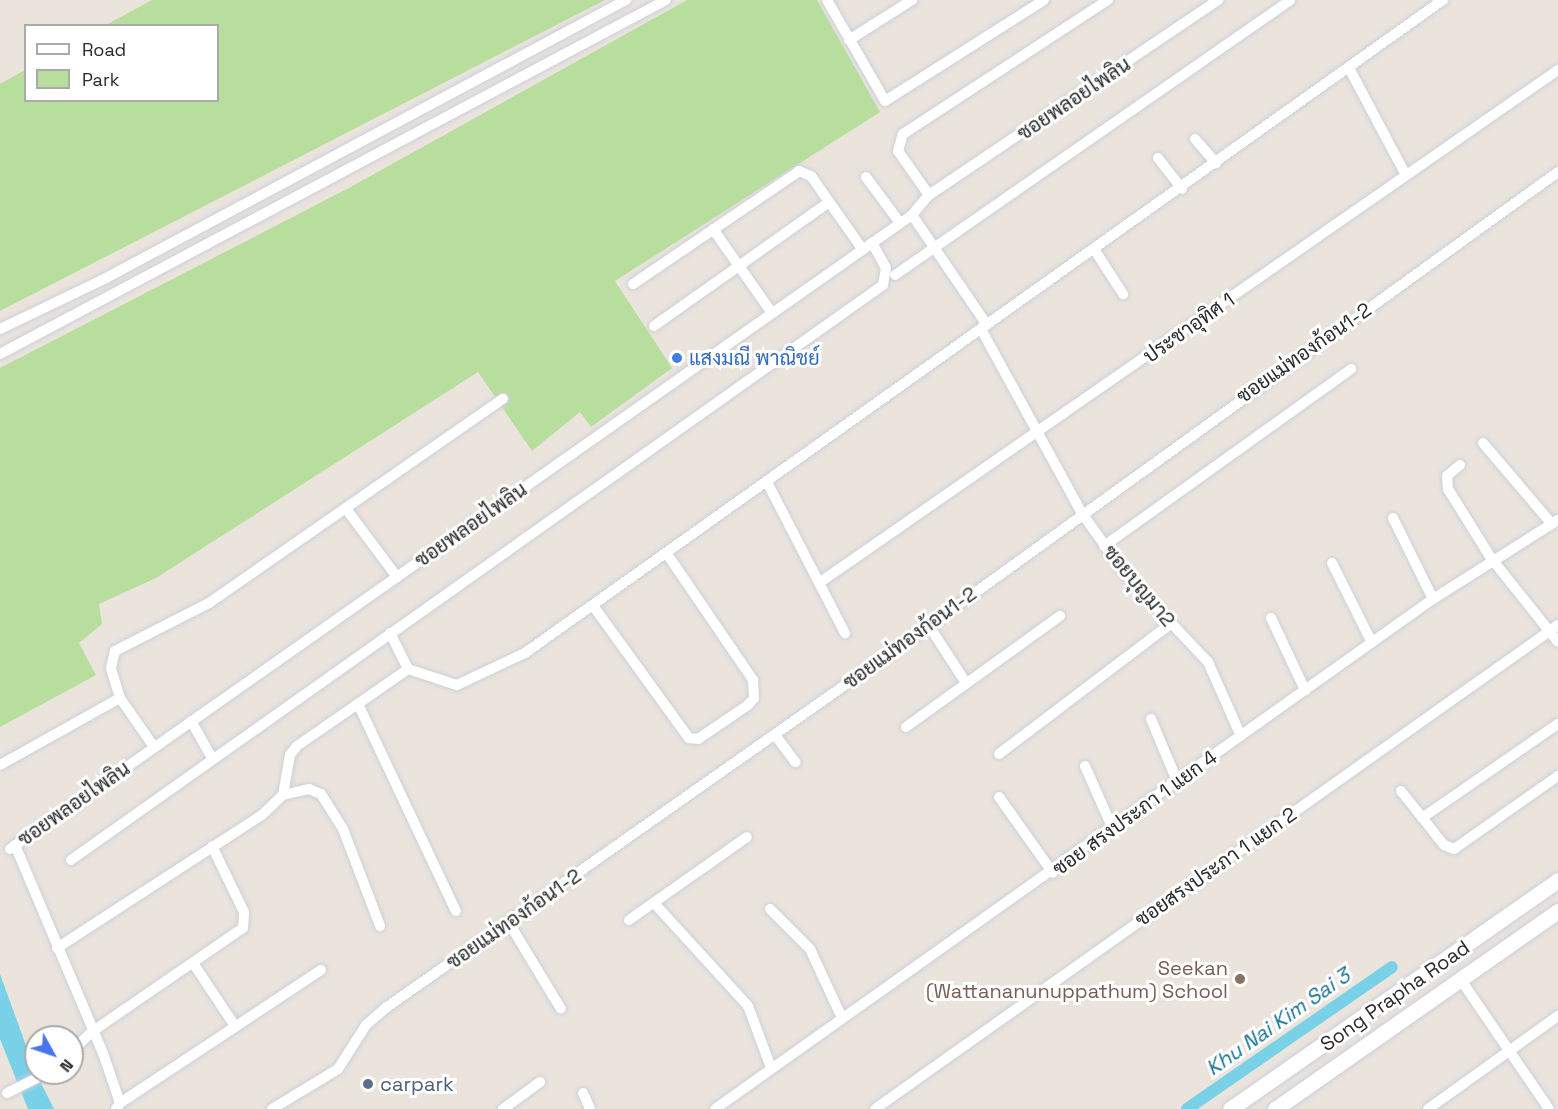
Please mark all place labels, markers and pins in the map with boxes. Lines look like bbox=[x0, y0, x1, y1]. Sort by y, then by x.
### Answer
place label: แสงมณี พาณิชย์ bbox=[689, 346, 820, 370]
marker: แสงมณี พาณิชย์ bbox=[670, 351, 684, 365]
place label: Seekan (Wattananunuppathum) School bbox=[926, 956, 1228, 1003]
marker: Seekan (Wattananunuppathum) School bbox=[1233, 972, 1247, 986]
place label: carpark bbox=[380, 1072, 454, 1096]
marker: carpark bbox=[361, 1077, 375, 1091]

